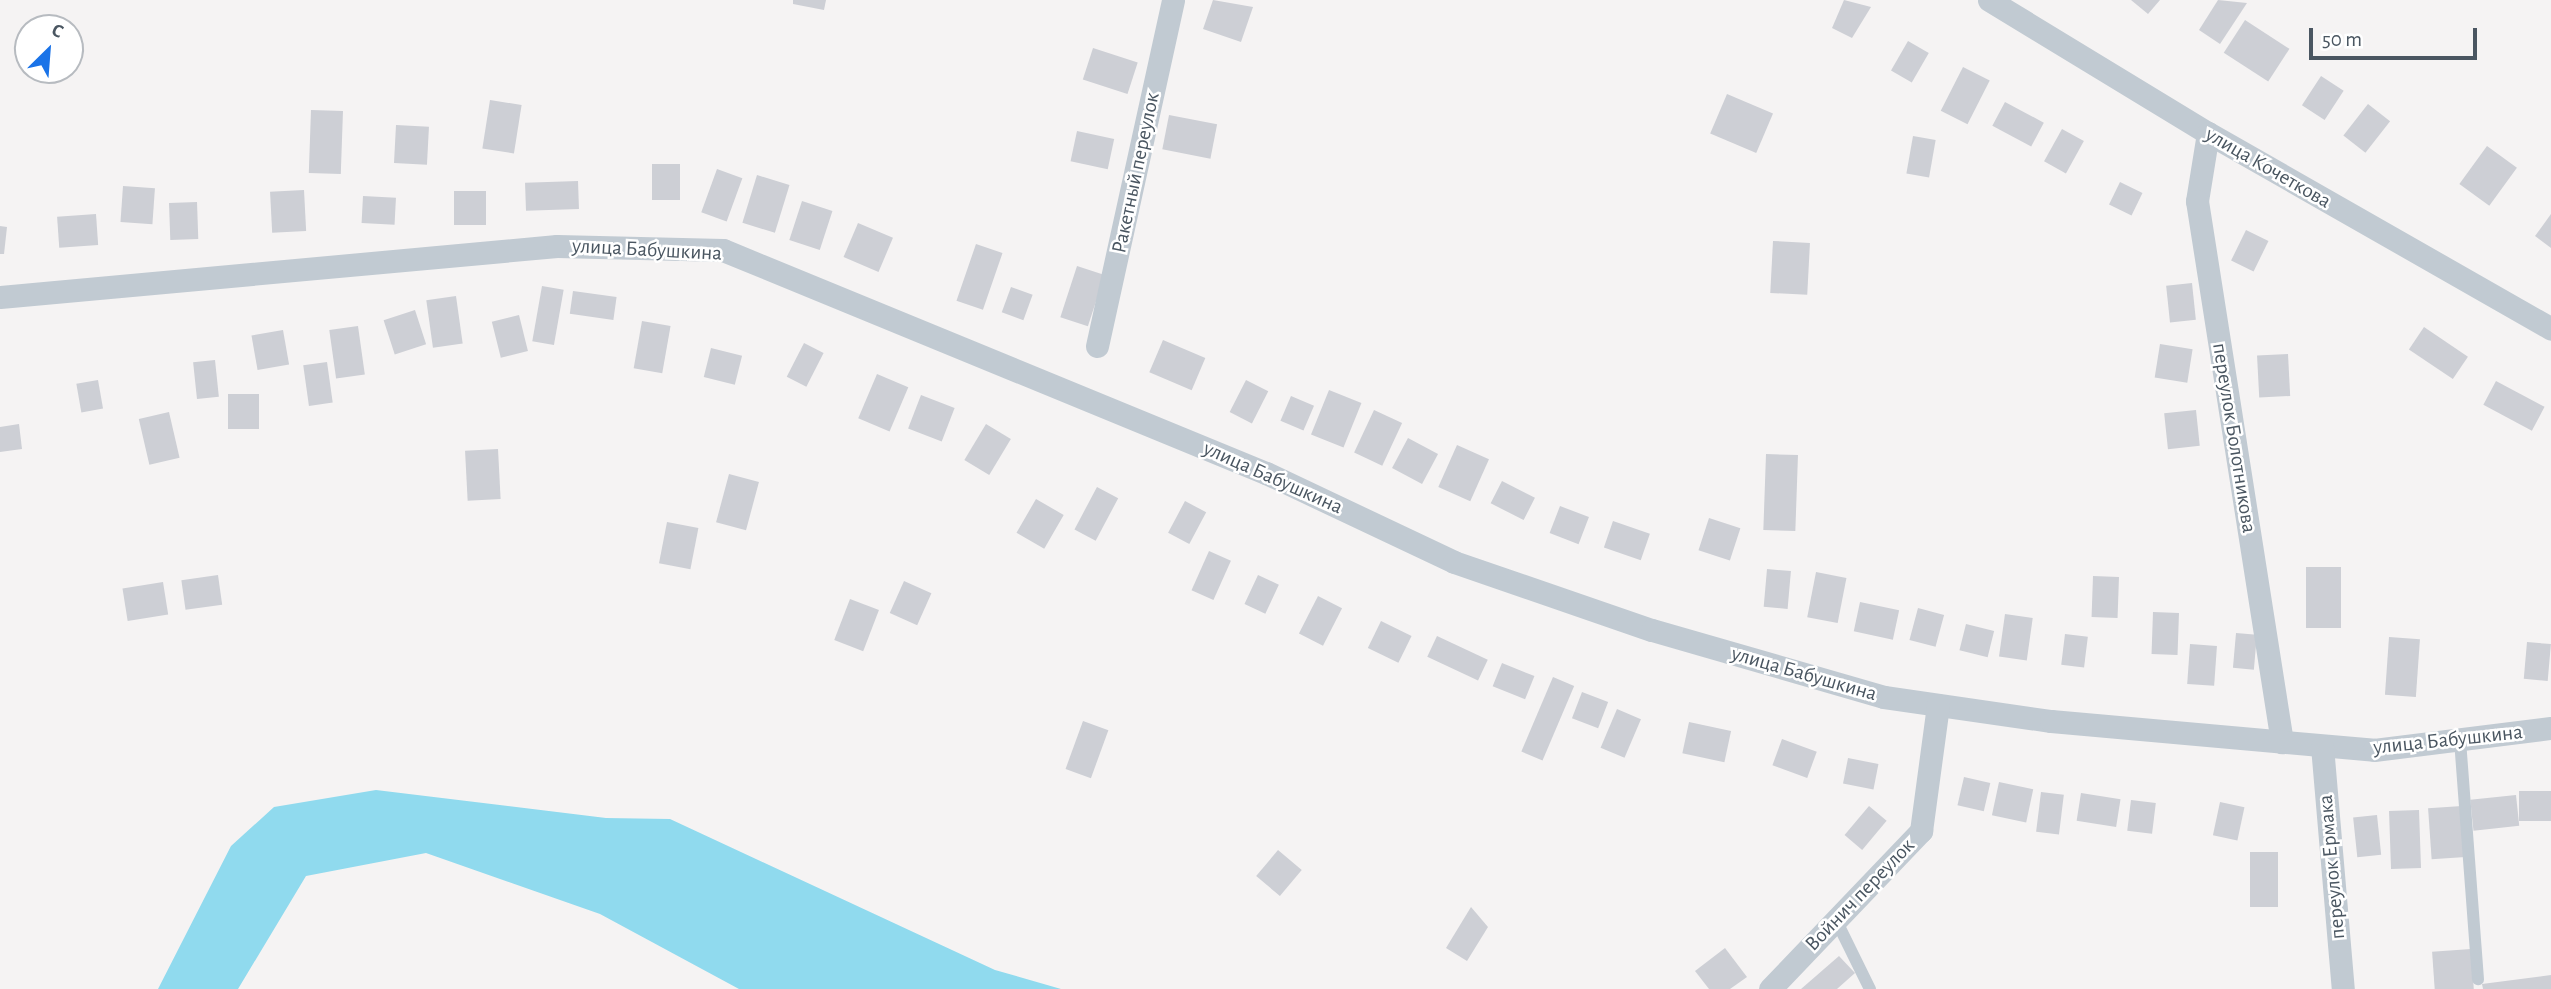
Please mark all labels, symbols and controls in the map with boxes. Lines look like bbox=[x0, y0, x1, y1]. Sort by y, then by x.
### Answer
north arrow bbox=[14, 14, 84, 84]
scale bar bbox=[2313, 14, 2481, 58]
text: С bbox=[48, 20, 66, 42]
text: 50 m bbox=[2322, 29, 2362, 50]
street label: Ракетный переулок bbox=[1107, 90, 1165, 256]
street label: улица Кочеткова bbox=[2201, 122, 2335, 214]
street label: улица Бабушкина bbox=[571, 233, 723, 267]
street label: переулок Болотникова bbox=[2207, 341, 2261, 535]
street label: улица Бабушкина bbox=[1199, 436, 1347, 520]
street label: улица Бабушкина bbox=[1728, 641, 1880, 707]
street label: улица Бабушкина bbox=[2372, 720, 2524, 760]
street label: переулок Ермака bbox=[2313, 794, 2351, 940]
street label: Войнич переулок bbox=[1800, 833, 1920, 957]

